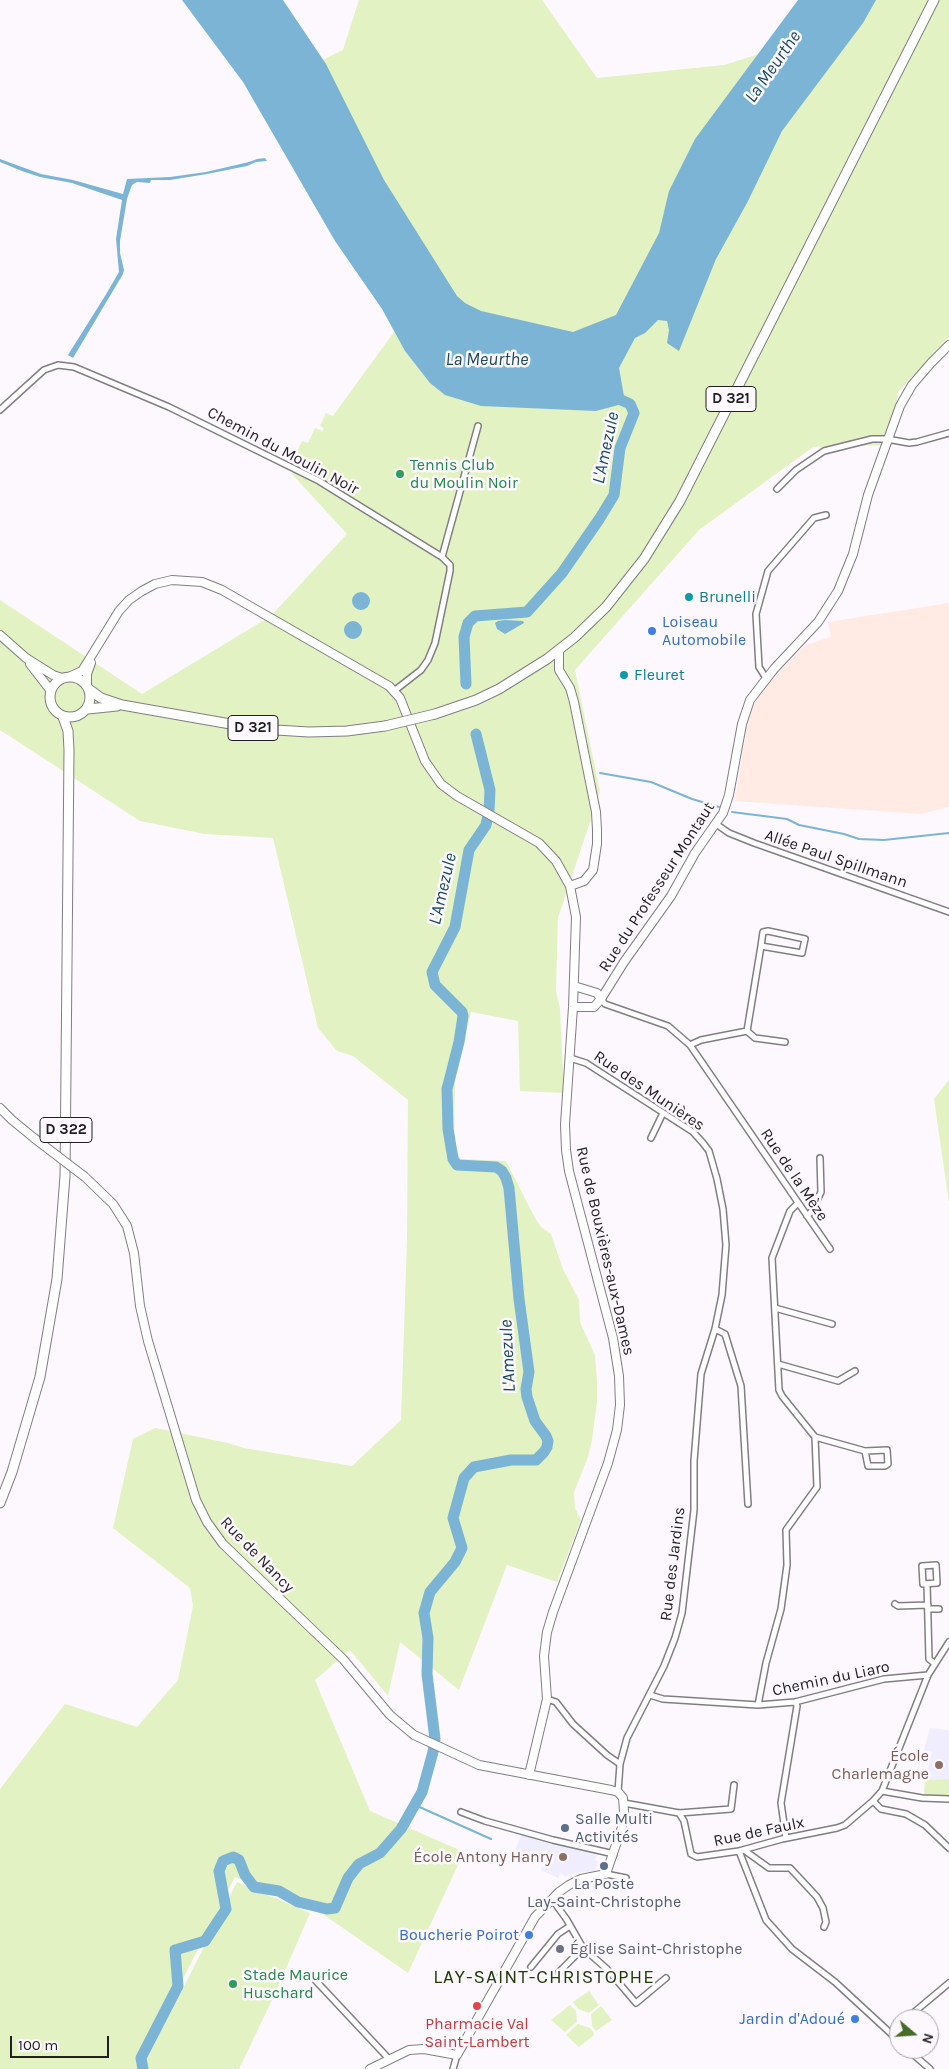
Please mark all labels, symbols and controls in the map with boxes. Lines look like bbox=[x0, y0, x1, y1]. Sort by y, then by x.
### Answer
water label: La Meurthe bbox=[740, 27, 806, 107]
water label: La Meurthe bbox=[446, 349, 528, 371]
road number: D 321 bbox=[706, 386, 756, 412]
street label: Chemin du Moulin Noir bbox=[204, 403, 362, 499]
water label: L'Amezule bbox=[588, 410, 624, 486]
place label: Tennis Club du Moulin Noir bbox=[410, 455, 518, 493]
marker: Tennis Club du Moulin Noir bbox=[394, 468, 406, 480]
place label: Brunelli bbox=[699, 587, 756, 607]
marker: Brunelli bbox=[683, 591, 695, 603]
place label: Loiseau Automobile bbox=[662, 612, 746, 650]
marker: Loiseau Automobile bbox=[646, 625, 658, 637]
place label: Fleuret bbox=[634, 665, 685, 685]
marker: Fleuret bbox=[618, 669, 630, 681]
road number: D 321 bbox=[228, 716, 278, 740]
street label: Rue du Professeur Montaut bbox=[595, 799, 719, 975]
street label: Allée Paul Spillmann bbox=[762, 826, 910, 892]
water label: L'Amezule bbox=[424, 851, 462, 927]
street label: Rue des Munières bbox=[590, 1047, 708, 1135]
road number: D 322 bbox=[40, 1118, 92, 1142]
street label: Rue de la Mèze bbox=[756, 1125, 832, 1225]
street label: Rue de Bouxières-aux-Dames bbox=[572, 1145, 638, 1357]
water label: L'Amezule bbox=[495, 1319, 521, 1393]
street label: Rue des Jardins bbox=[656, 1506, 690, 1622]
street label: Rue de Nancy bbox=[216, 1513, 298, 1597]
street label: Chemin du Liaro bbox=[771, 1657, 891, 1701]
place label: École Charlemagne bbox=[832, 1746, 929, 1784]
marker: École Charlemagne bbox=[933, 1759, 945, 1771]
place label: Salle Multi Activités bbox=[575, 1809, 653, 1847]
street label: Rue de Faulx bbox=[712, 1813, 806, 1851]
marker: Salle Multi Activités bbox=[559, 1822, 571, 1834]
place label: École Antony Hanry bbox=[414, 1847, 553, 1867]
marker: École Antony Hanry bbox=[557, 1851, 569, 1863]
marker: La Poste Lay-Saint-Christophe bbox=[598, 1860, 610, 1872]
place label: La Poste Lay-Saint-Christophe bbox=[527, 1874, 681, 1912]
place label: Boucherie Poirot bbox=[399, 1925, 519, 1945]
marker: Boucherie Poirot bbox=[523, 1929, 535, 1941]
place label: Église Saint-Christophe bbox=[570, 1939, 743, 1959]
marker: Église Saint-Christophe bbox=[554, 1943, 566, 1955]
place label: Stade Maurice Huschard bbox=[243, 1965, 348, 2003]
district label: LAY-SAINT-CHRISTOPHE bbox=[431, 1967, 657, 1989]
marker: Stade Maurice Huschard bbox=[227, 1978, 239, 1990]
marker: Pharmacie Val Saint-Lambert bbox=[471, 2000, 483, 2012]
place label: Jardin d'Adoué bbox=[739, 2009, 845, 2029]
north arrow bbox=[889, 2009, 939, 2059]
marker: Jardin d'Adoué bbox=[849, 2013, 861, 2025]
place label: Pharmacie Val Saint-Lambert bbox=[424, 2014, 530, 2052]
scale bar bbox=[12, 2026, 111, 2058]
text: N bbox=[918, 2031, 937, 2046]
text: 100 m bbox=[18, 2036, 58, 2054]

